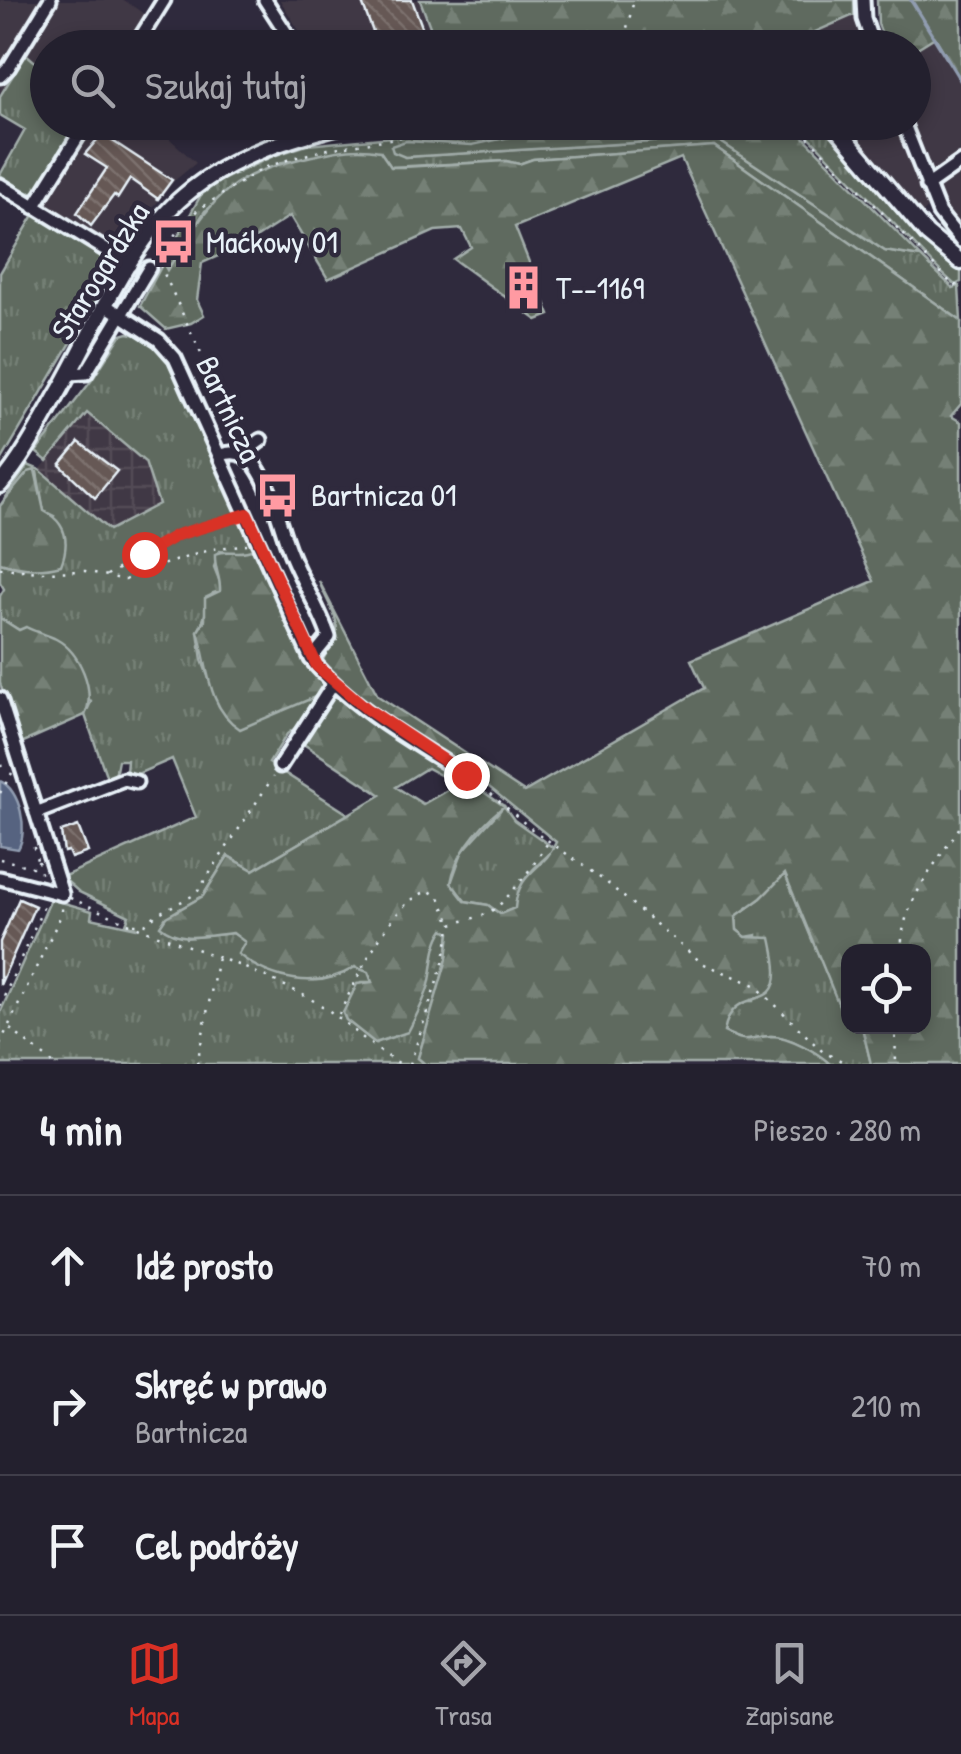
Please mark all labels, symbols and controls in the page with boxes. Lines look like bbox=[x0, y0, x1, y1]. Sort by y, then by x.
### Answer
search box bbox=[30, 30, 931, 140]
icon: search bbox=[65, 58, 120, 113]
text: Szukaj tutaj bbox=[145, 59, 307, 111]
street label: Starogardzka bbox=[40, 194, 159, 348]
bus stop icon: Maćkowy 01 bbox=[149, 218, 197, 266]
place label: Maćkowy 01 bbox=[206, 220, 338, 263]
building icon: T--1169 bbox=[499, 264, 547, 312]
place label: T--1169 bbox=[556, 266, 645, 309]
street label: Bartnicza bbox=[186, 349, 273, 469]
bus stop icon: Bartnicza 01 bbox=[254, 471, 302, 519]
place label: Bartnicza 01 bbox=[311, 473, 457, 516]
route start bbox=[122, 532, 168, 578]
route end bbox=[444, 753, 490, 799]
map controls bbox=[841, 944, 931, 1034]
button: locate bbox=[841, 944, 931, 1034]
text: 4 min bbox=[40, 1101, 122, 1158]
text: Pieszo · 280 m bbox=[753, 1108, 921, 1151]
icon: ahead bbox=[40, 1238, 95, 1293]
text: Idź prosto bbox=[135, 1239, 273, 1291]
text: 70 m bbox=[862, 1244, 921, 1287]
text: Skręć w prawo bbox=[135, 1358, 326, 1410]
icon: right bbox=[40, 1378, 95, 1433]
text: 210 m bbox=[851, 1384, 921, 1427]
text: Bartnicza bbox=[135, 1410, 247, 1453]
icon: arrive bbox=[40, 1518, 95, 1573]
text: Cel podróży bbox=[135, 1519, 298, 1571]
tab: Mapa bbox=[127, 1636, 182, 1734]
tab: Trasa bbox=[435, 1636, 492, 1734]
tab: Zapisane bbox=[745, 1636, 834, 1734]

